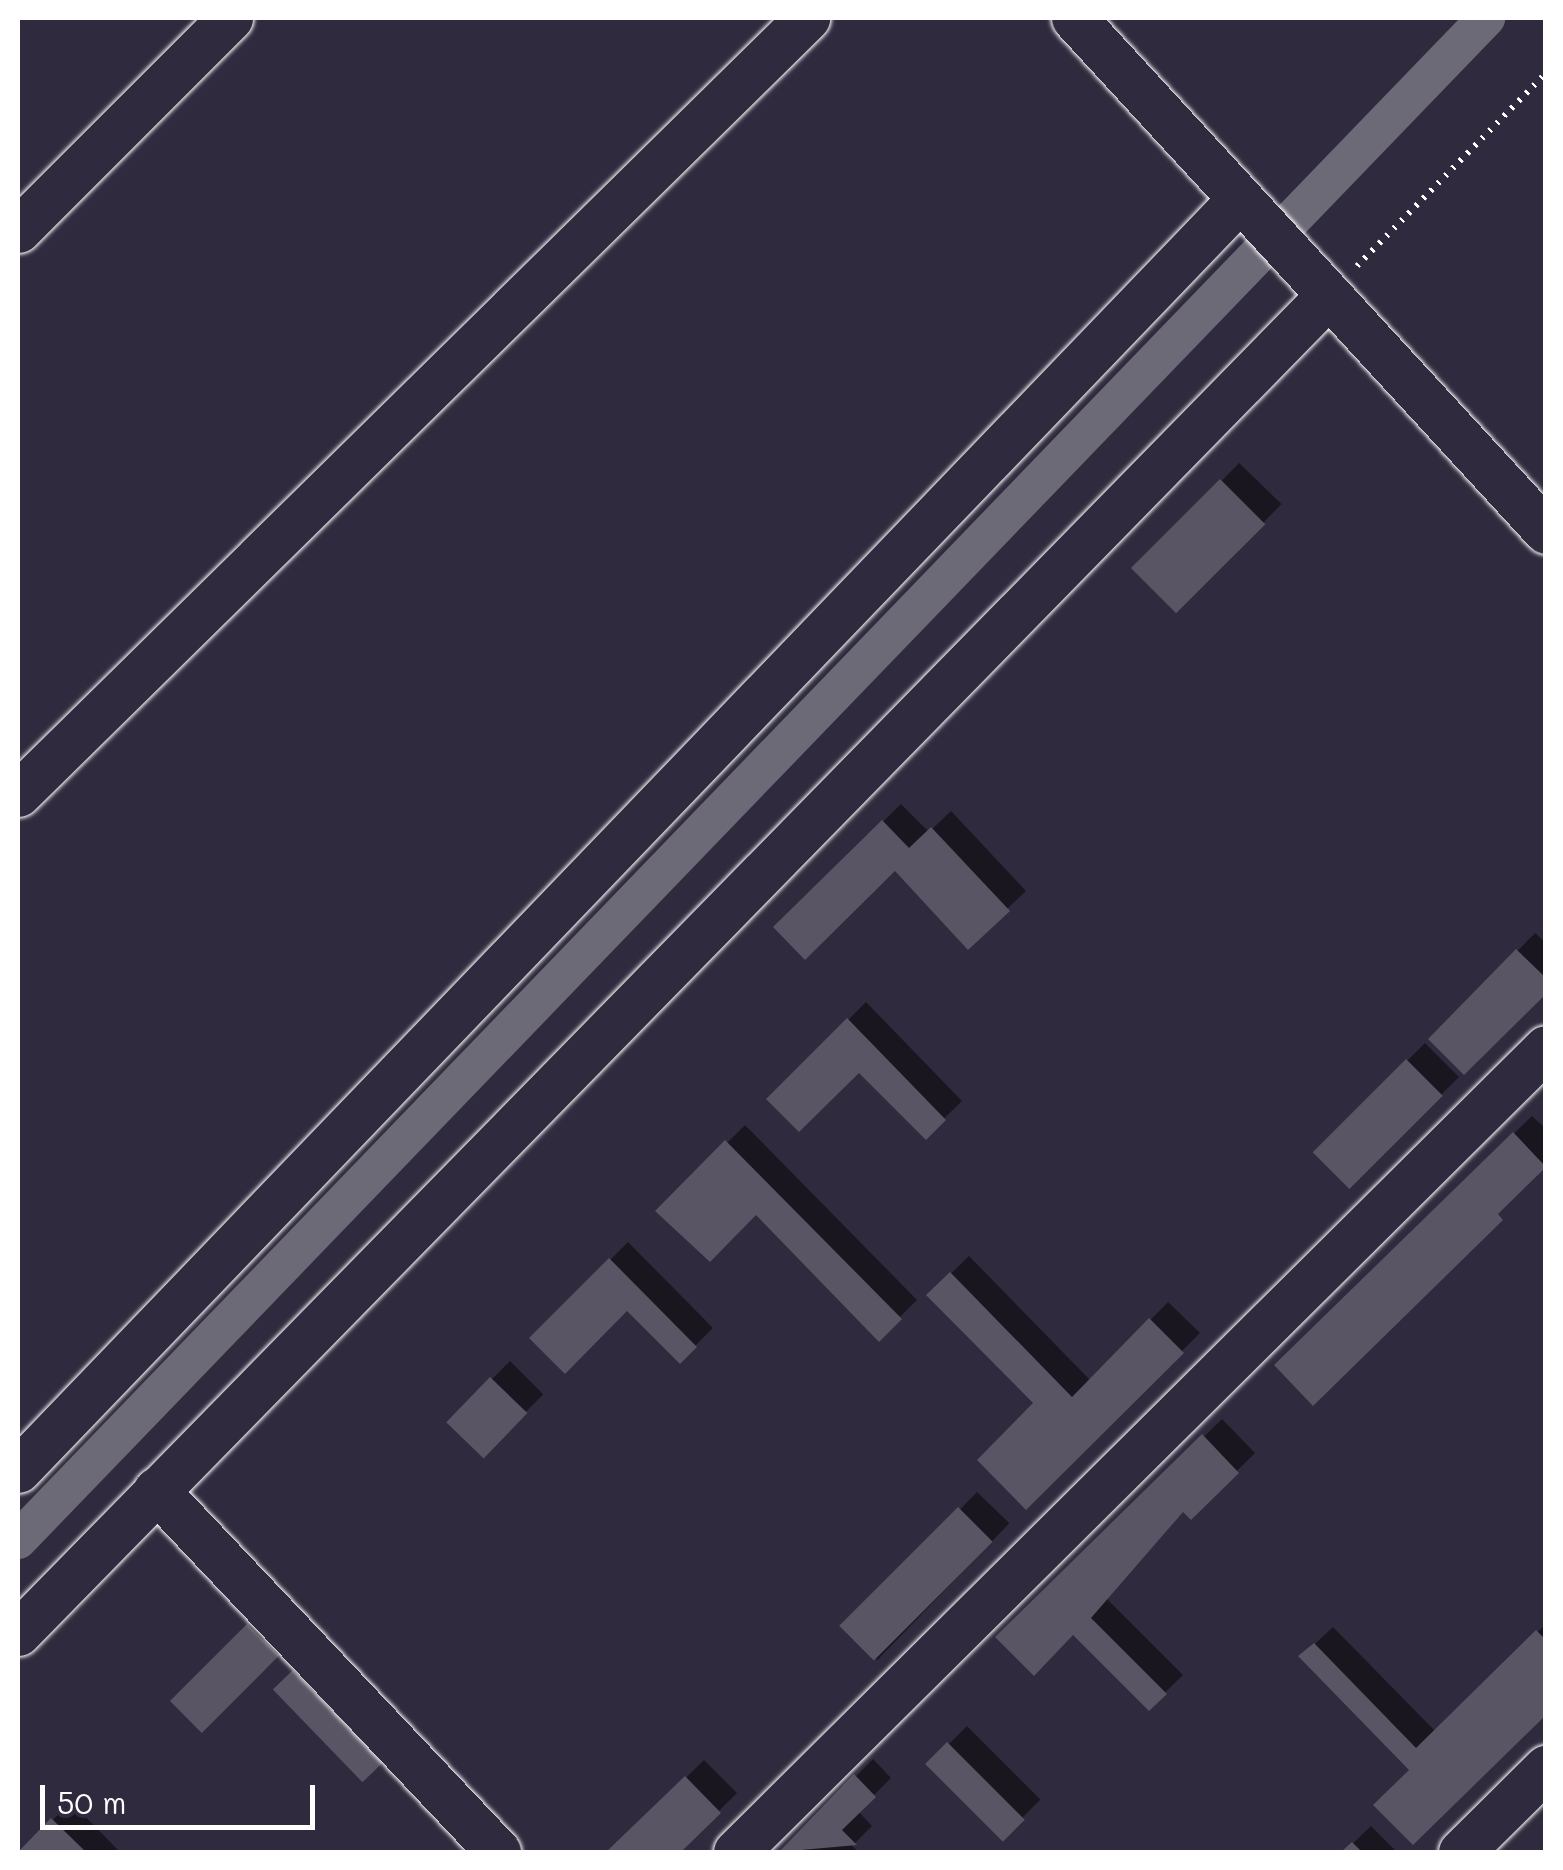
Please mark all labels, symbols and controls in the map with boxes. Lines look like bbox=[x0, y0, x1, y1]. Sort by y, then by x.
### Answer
scale bar bbox=[45, 1765, 320, 1827]
text: 50 m bbox=[57, 1782, 127, 1822]

